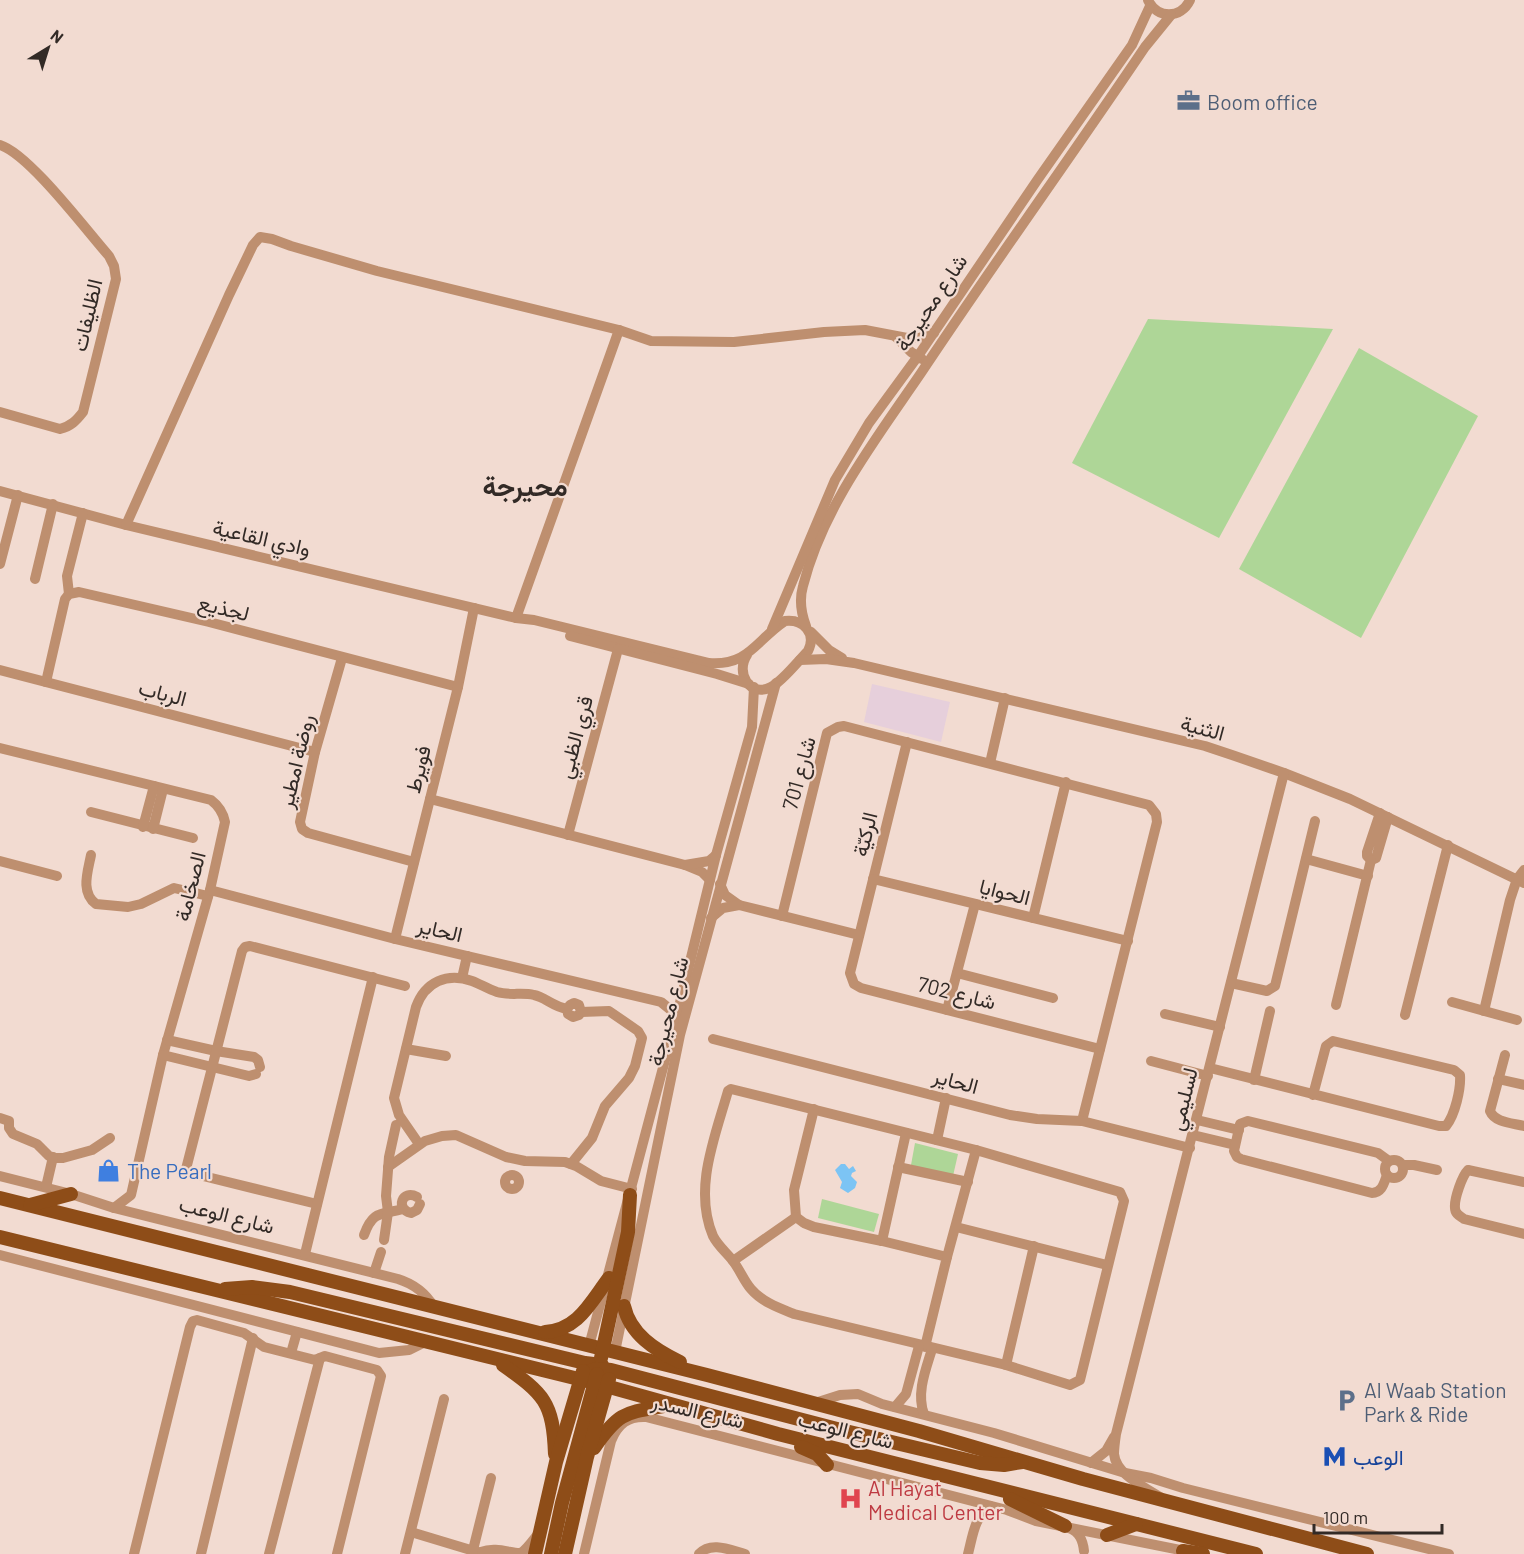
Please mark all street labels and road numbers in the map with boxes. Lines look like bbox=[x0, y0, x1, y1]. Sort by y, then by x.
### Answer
street label: شارع محيرجة bbox=[888, 249, 974, 357]
street label: الظليفات bbox=[66, 276, 107, 354]
street label: وادي القاعية bbox=[209, 514, 313, 566]
street label: لجذيع bbox=[195, 589, 252, 628]
street label: الرباب bbox=[136, 674, 190, 712]
street label: قري الظبي bbox=[551, 693, 603, 783]
street label: الثنية bbox=[1178, 709, 1228, 746]
street label: روضة امطير bbox=[272, 712, 320, 812]
street label: شارع 701 bbox=[776, 734, 823, 813]
street label: فويرط bbox=[399, 743, 437, 796]
street label: الركيّة bbox=[846, 809, 884, 859]
street label: الصخامة bbox=[168, 849, 210, 923]
street label: الحوايا bbox=[977, 873, 1033, 911]
street label: الحاير bbox=[413, 911, 465, 948]
street label: شارع محيرجة bbox=[641, 954, 696, 1069]
street label: شارع 702 bbox=[915, 970, 999, 1017]
street label: الحاير bbox=[929, 1062, 982, 1100]
street label: لسليمي bbox=[1162, 1065, 1208, 1135]
street label: شارع الوعب bbox=[176, 1190, 277, 1241]
street label: شارع السدر bbox=[648, 1387, 746, 1436]
street label: شارع الوعب bbox=[795, 1405, 896, 1456]

